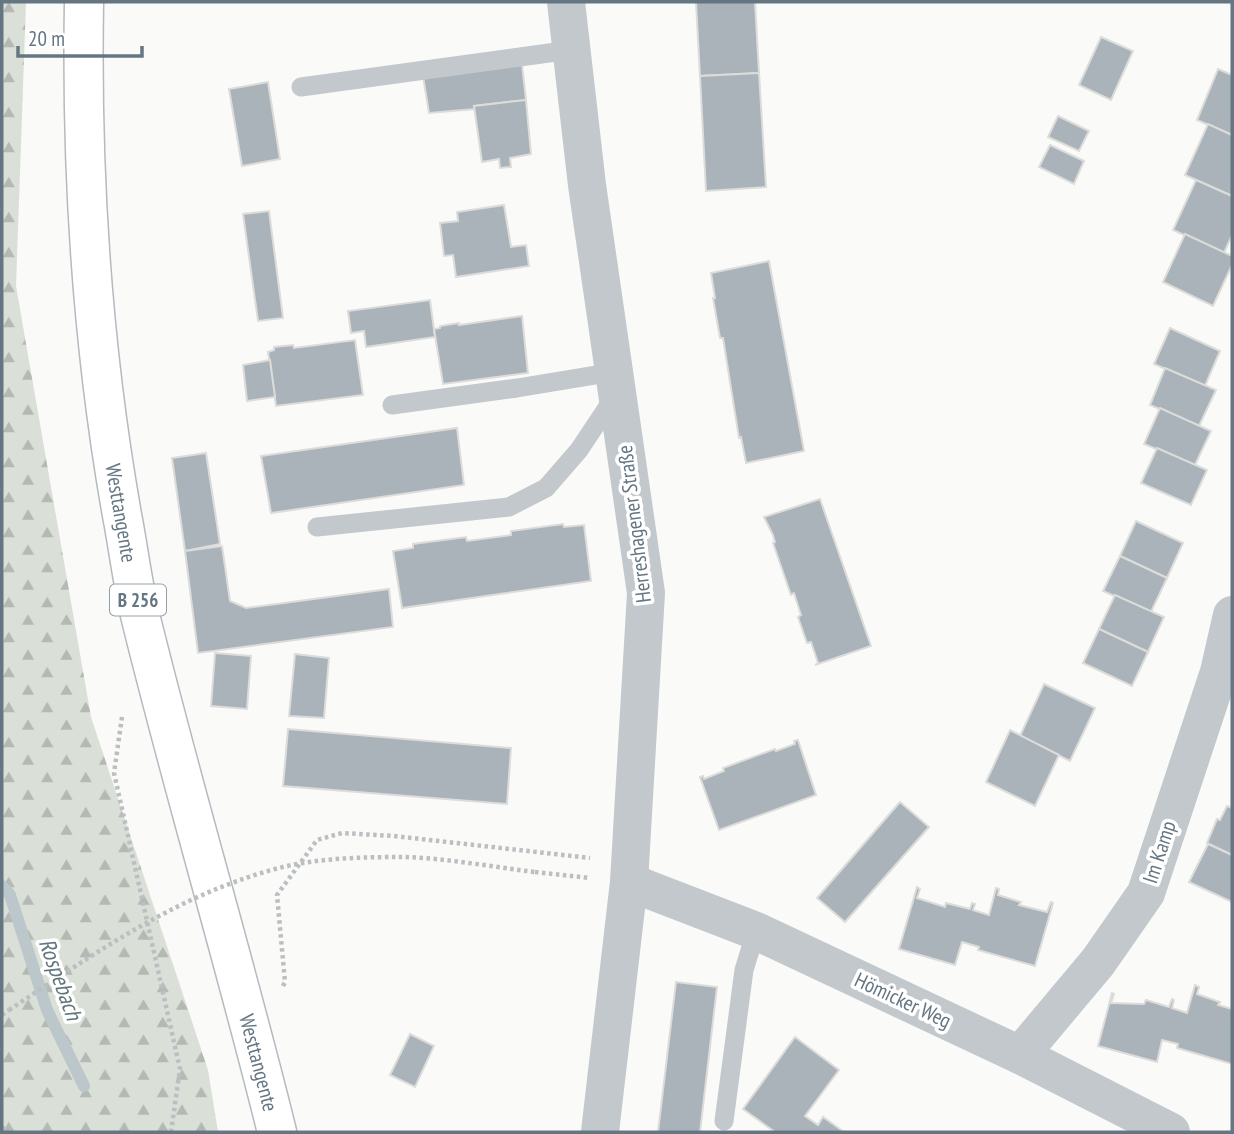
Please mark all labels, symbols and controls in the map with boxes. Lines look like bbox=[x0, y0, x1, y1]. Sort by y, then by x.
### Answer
scale bar bbox=[18, 14, 142, 58]
text: 20 m bbox=[28, 25, 65, 52]
street label: Herreshagener Straße bbox=[611, 444, 657, 604]
street label: Westtangente bbox=[100, 462, 143, 564]
road number: B 256 bbox=[110, 584, 166, 615]
street label: Im Kamp bbox=[1136, 817, 1182, 887]
water label: Rospebach bbox=[33, 934, 90, 1026]
street label: Hömicker Weg bbox=[850, 966, 956, 1034]
street label: Westtangente bbox=[234, 1011, 285, 1114]

